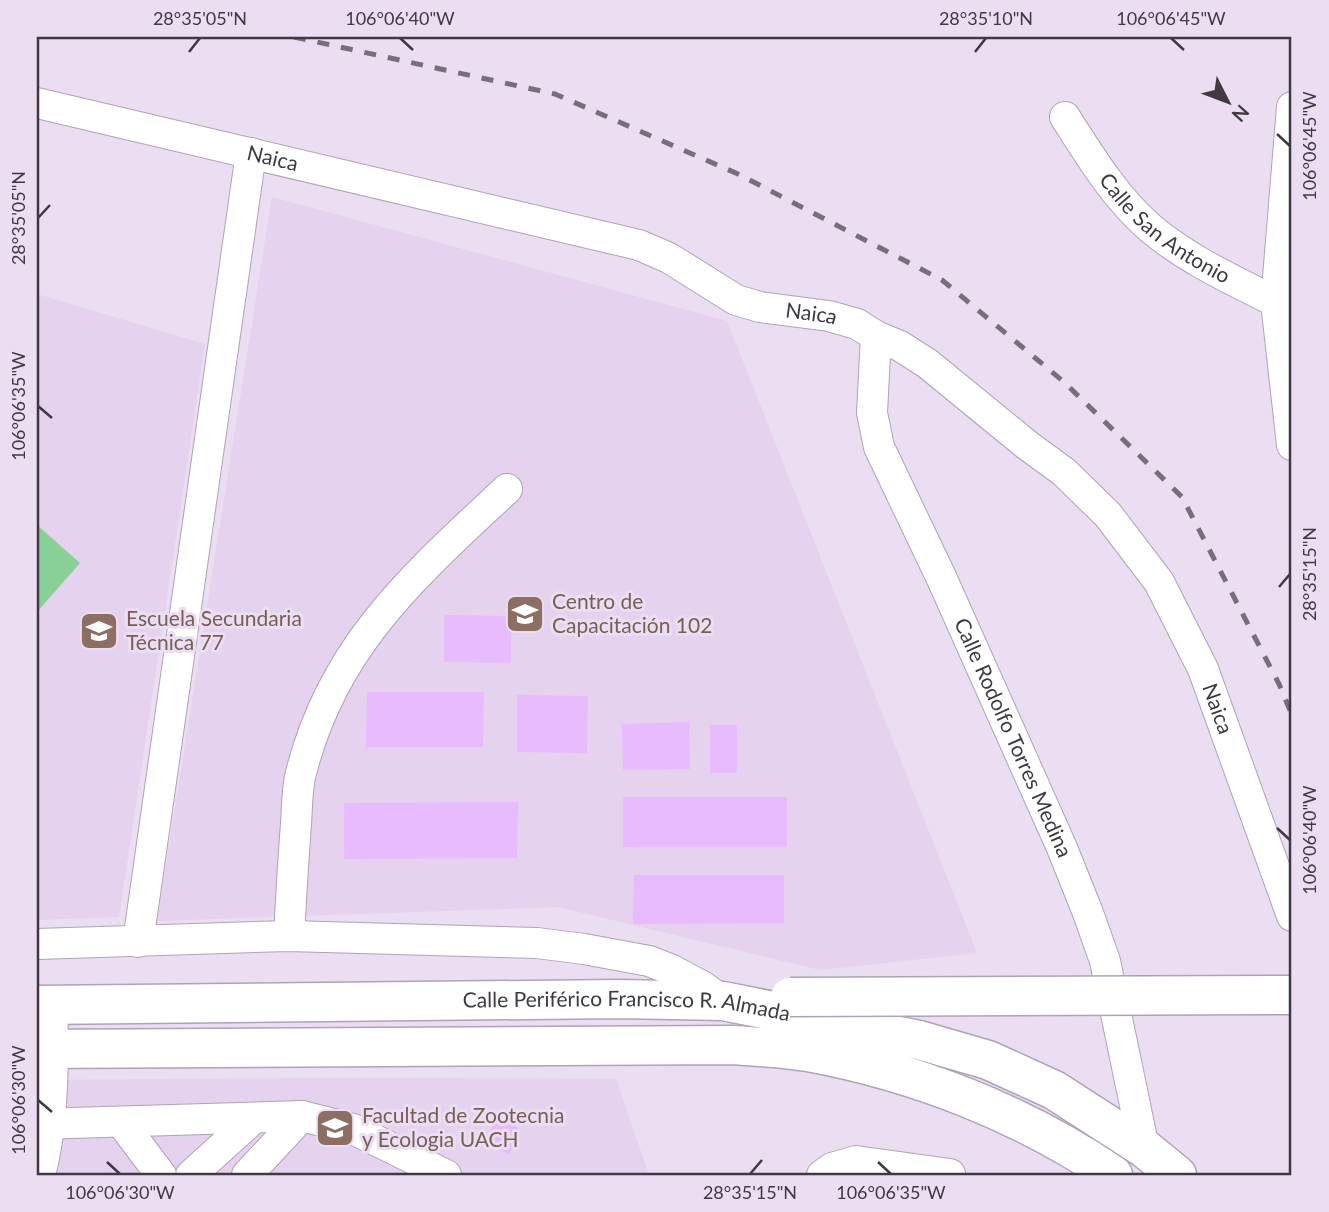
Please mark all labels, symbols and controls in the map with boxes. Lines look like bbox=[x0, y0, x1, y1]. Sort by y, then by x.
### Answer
text: 28°35'05"N bbox=[153, 7, 247, 29]
text: 106°06'40"W bbox=[345, 7, 455, 29]
text: 28°35'10"N bbox=[939, 7, 1033, 29]
text: 106°06'45"W bbox=[1116, 7, 1226, 29]
north arrow bbox=[1192, 66, 1262, 136]
text: 106°06'45"W bbox=[1298, 91, 1320, 201]
text: N bbox=[1228, 101, 1254, 127]
street label: Naica bbox=[245, 139, 301, 175]
street label: Calle San Antonio bbox=[1095, 168, 1235, 288]
text: 28°35'05"N bbox=[7, 171, 29, 265]
street label: Naica bbox=[784, 296, 840, 329]
text: 106°06'35"W bbox=[7, 351, 29, 461]
text: 28°35'15"N bbox=[1298, 527, 1320, 621]
place label: Centro de Capacitación 102 bbox=[552, 588, 712, 637]
school or university icon: Centro de Capacitación 102 bbox=[504, 593, 546, 635]
place label: Escuela Secundaria Técnica 77 bbox=[126, 605, 302, 654]
school or university icon: Escuela Secundaria Técnica 77 bbox=[78, 610, 120, 652]
street label: Calle Rodolfo Torres Medina bbox=[950, 614, 1078, 860]
street label: Naica bbox=[1198, 680, 1239, 737]
text: 106°06'40"W bbox=[1298, 785, 1320, 895]
street label: Calle Periférico Francisco R. Almada bbox=[463, 985, 793, 1025]
text: 106°06'30"W bbox=[7, 1045, 29, 1155]
place label: Facultad de Zootecnia y Ecologia UACH bbox=[362, 1102, 564, 1151]
school or university icon: Facultad de Zootecnia y Ecologia UACH bbox=[314, 1107, 356, 1149]
text: 106°06'30"W bbox=[65, 1181, 175, 1203]
text: 28°35'15"N bbox=[703, 1181, 797, 1203]
text: 106°06'35"W bbox=[836, 1181, 946, 1203]

